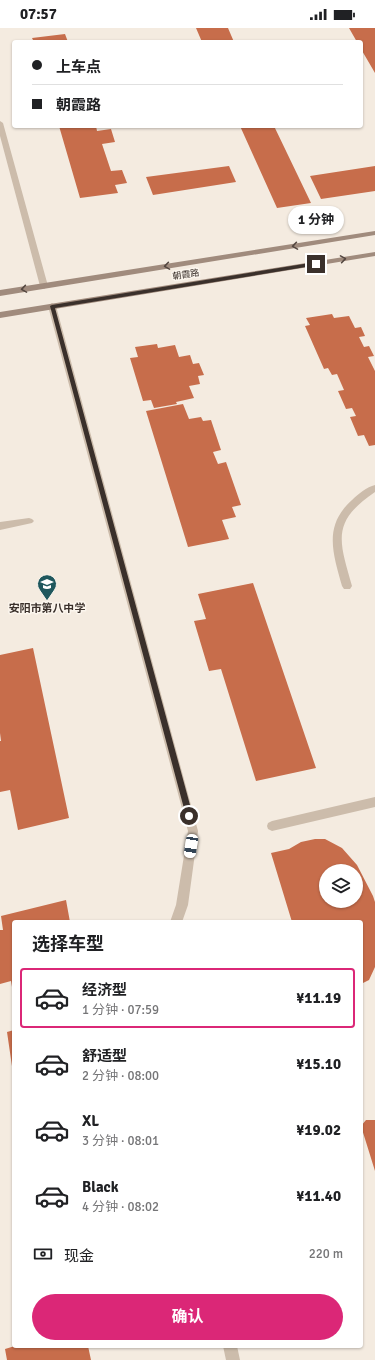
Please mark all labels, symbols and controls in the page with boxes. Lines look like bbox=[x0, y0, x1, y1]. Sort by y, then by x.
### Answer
text: 07:57 bbox=[20, 5, 57, 23]
text: 上车点 bbox=[56, 58, 101, 76]
text: 朝霞路 bbox=[56, 96, 101, 114]
callout: 1 分钟 bbox=[288, 206, 344, 234]
text: 1 分钟 bbox=[298, 212, 334, 228]
one-way arrow bbox=[292, 241, 298, 250]
route end bbox=[307, 255, 325, 273]
one-way arrow bbox=[339, 256, 346, 264]
one-way arrow bbox=[164, 261, 170, 270]
street label: 朝霞路 bbox=[172, 267, 200, 283]
one-way arrow bbox=[21, 284, 28, 293]
school or university icon: 安阳市第八中学 bbox=[36, 573, 58, 601]
place label: 安阳市第八中学 bbox=[9, 602, 86, 615]
route start bbox=[180, 807, 198, 825]
car bbox=[183, 833, 199, 859]
map controls bbox=[319, 864, 363, 908]
button: layers bbox=[319, 864, 363, 908]
text: 选择车型 bbox=[32, 933, 104, 955]
icon: car bbox=[34, 980, 70, 1016]
text: 经济型 bbox=[82, 981, 127, 999]
text: ¥11.19 bbox=[296, 989, 341, 1007]
text: 1 分钟 · 07:59 bbox=[82, 1002, 159, 1018]
icon: car bbox=[34, 1046, 70, 1082]
text: 舒适型 bbox=[82, 1047, 127, 1065]
text: ¥15.10 bbox=[296, 1055, 341, 1073]
text: 2 分钟 · 08:00 bbox=[82, 1068, 159, 1084]
icon: car bbox=[34, 1112, 70, 1148]
text: XL bbox=[82, 1112, 99, 1130]
text: ¥19.02 bbox=[296, 1121, 341, 1139]
text: 3 分钟 · 08:01 bbox=[82, 1133, 159, 1149]
icon: car bbox=[34, 1178, 70, 1214]
text: Black bbox=[82, 1178, 119, 1196]
text: ¥11.40 bbox=[296, 1187, 341, 1205]
text: 4 分钟 · 08:02 bbox=[82, 1199, 159, 1215]
icon: cash bbox=[32, 1243, 54, 1265]
text: 220 m bbox=[309, 1246, 343, 1262]
text: 现金 bbox=[64, 1247, 94, 1265]
button: 确认 bbox=[32, 1294, 343, 1340]

